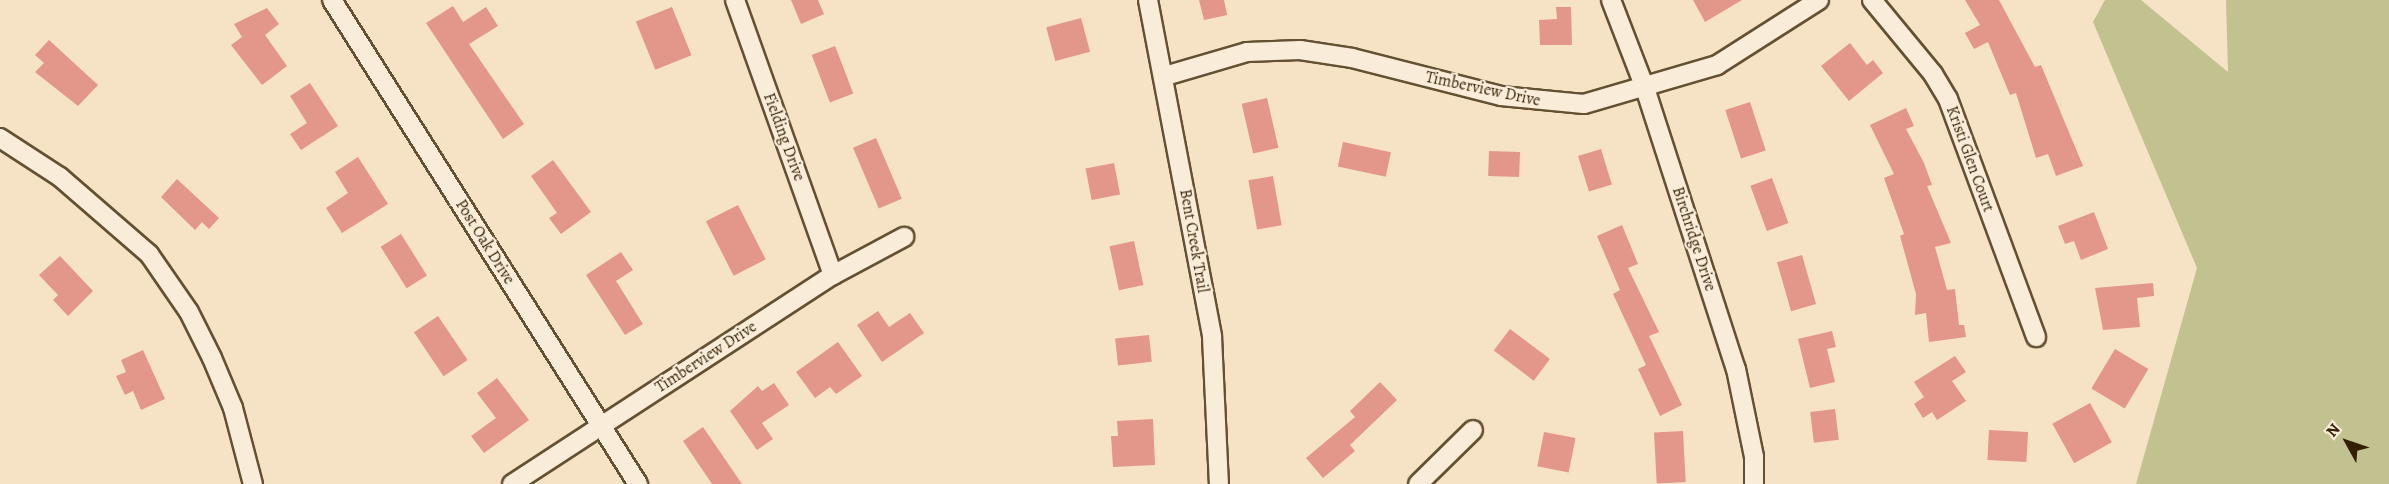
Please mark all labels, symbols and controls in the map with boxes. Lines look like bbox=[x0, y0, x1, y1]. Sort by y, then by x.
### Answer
street label: Timberview Drive bbox=[1424, 67, 1542, 111]
street label: Fielding Drive bbox=[759, 90, 809, 184]
street label: Kristi Glen Court bbox=[1942, 103, 1998, 215]
street label: Birchridge Drive bbox=[1668, 184, 1720, 294]
street label: Bent Creek Trail bbox=[1175, 188, 1213, 294]
street label: Post Oak Drive bbox=[451, 196, 519, 288]
street label: Timberview Drive bbox=[652, 317, 760, 397]
north arrow bbox=[2317, 412, 2377, 472]
text: N bbox=[2321, 419, 2345, 442]

